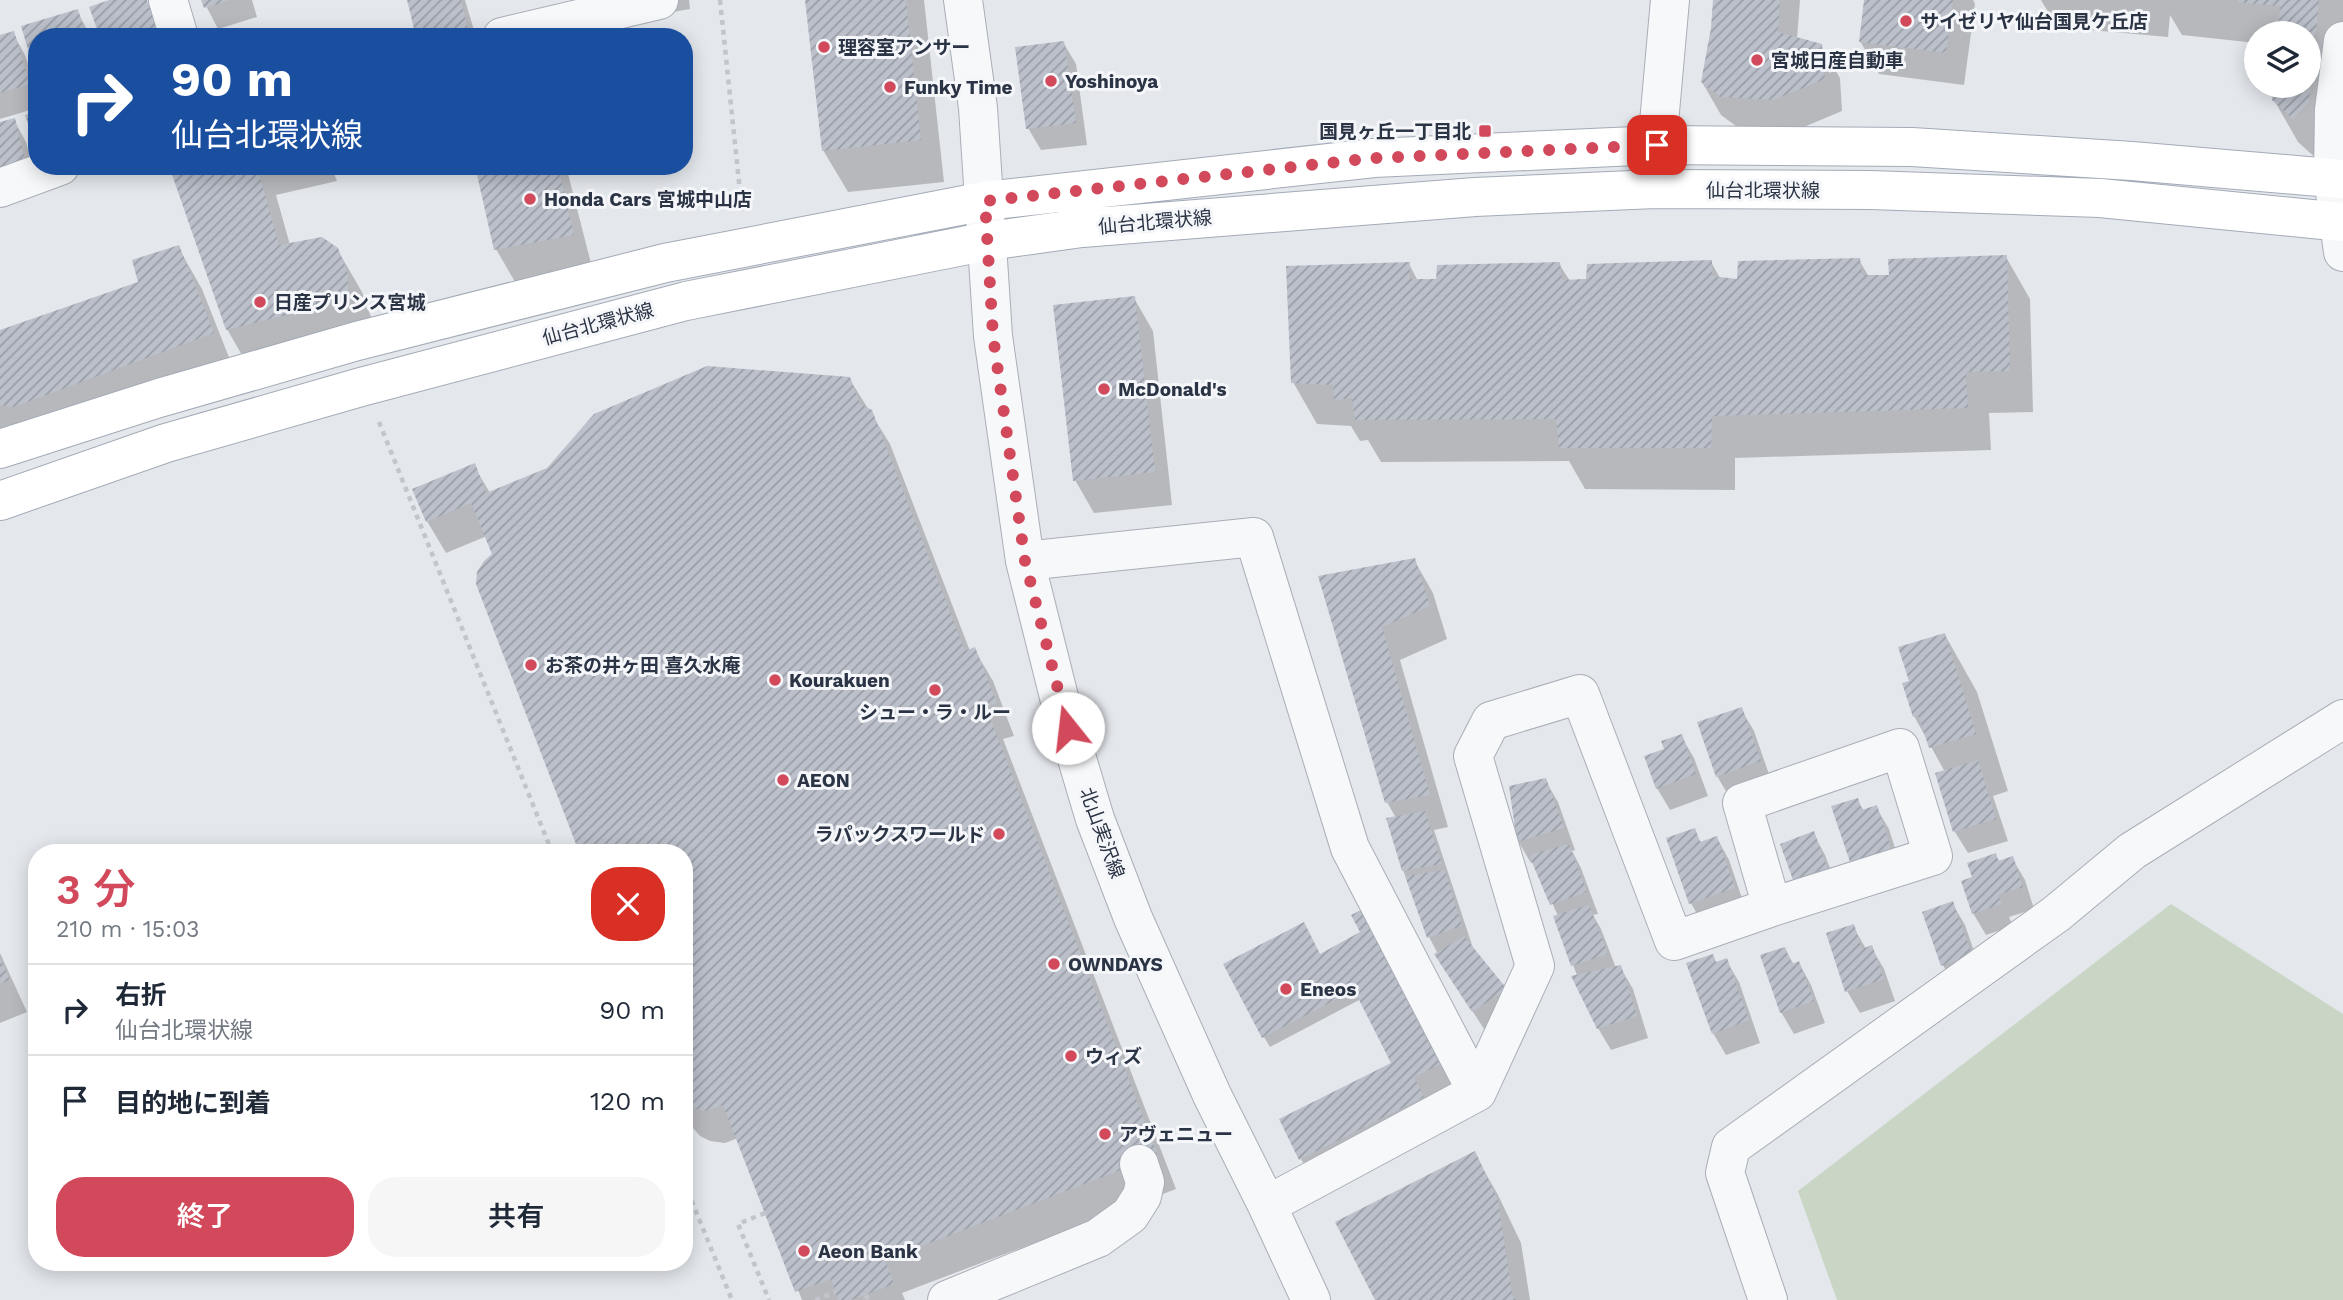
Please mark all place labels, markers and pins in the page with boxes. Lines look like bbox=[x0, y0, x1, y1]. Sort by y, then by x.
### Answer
place label: サイゼリヤ仙台国見ケ丘店 bbox=[1920, 10, 2148, 33]
marker: サイゼリヤ仙台国見ケ丘店 bbox=[1898, 13, 1914, 29]
place label: 理容室アンサー bbox=[838, 36, 970, 59]
marker: 理容室アンサー bbox=[816, 39, 832, 55]
place label: 宮城日産自動車 bbox=[1771, 49, 1904, 72]
marker: 宮城日産自動車 bbox=[1749, 52, 1765, 68]
place label: Yoshinoya bbox=[1065, 70, 1158, 93]
marker: Yoshinoya bbox=[1043, 73, 1059, 89]
place label: Funky Time bbox=[904, 76, 1013, 99]
marker: Funky Time bbox=[882, 79, 898, 95]
pin bbox=[1627, 115, 1687, 175]
place label: 国見ヶ丘一丁目北 bbox=[1319, 120, 1471, 143]
marker: 国見ヶ丘一丁目北 bbox=[1477, 123, 1493, 139]
place label: Honda Cars 宮城中山店 bbox=[544, 188, 752, 211]
marker: Honda Cars 宮城中山店 bbox=[522, 191, 538, 207]
place label: 日産プリンス宮城 bbox=[274, 291, 426, 314]
marker: 日産プリンス宮城 bbox=[252, 294, 268, 310]
place label: McDonald's bbox=[1118, 378, 1227, 401]
marker: McDonald's bbox=[1096, 381, 1112, 397]
place label: お茶の井ヶ田 喜久水庵 bbox=[545, 654, 740, 677]
marker: お茶の井ヶ田 喜久水庵 bbox=[523, 657, 539, 673]
place label: Kourakuen bbox=[789, 669, 890, 692]
marker: Kourakuen bbox=[767, 672, 783, 688]
marker: シュー・ラ・ルー bbox=[927, 682, 943, 698]
place label: シュー・ラ・ルー bbox=[859, 701, 1011, 724]
place label: AEON bbox=[797, 769, 850, 792]
marker: AEON bbox=[775, 772, 791, 788]
place label: ラパックスワールド bbox=[815, 823, 985, 846]
marker: ラパックスワールド bbox=[991, 826, 1007, 842]
place label: OWNDAYS bbox=[1068, 953, 1163, 976]
marker: OWNDAYS bbox=[1046, 956, 1062, 972]
place label: Eneos bbox=[1300, 978, 1356, 1001]
marker: Eneos bbox=[1278, 981, 1294, 997]
place label: ウィズ bbox=[1085, 1045, 1142, 1068]
marker: ウィズ bbox=[1063, 1048, 1079, 1064]
place label: アヴェニュー bbox=[1119, 1123, 1233, 1146]
marker: アヴェニュー bbox=[1097, 1126, 1113, 1142]
place label: Aeon Bank bbox=[818, 1240, 918, 1263]
marker: Aeon Bank bbox=[796, 1243, 812, 1259]

